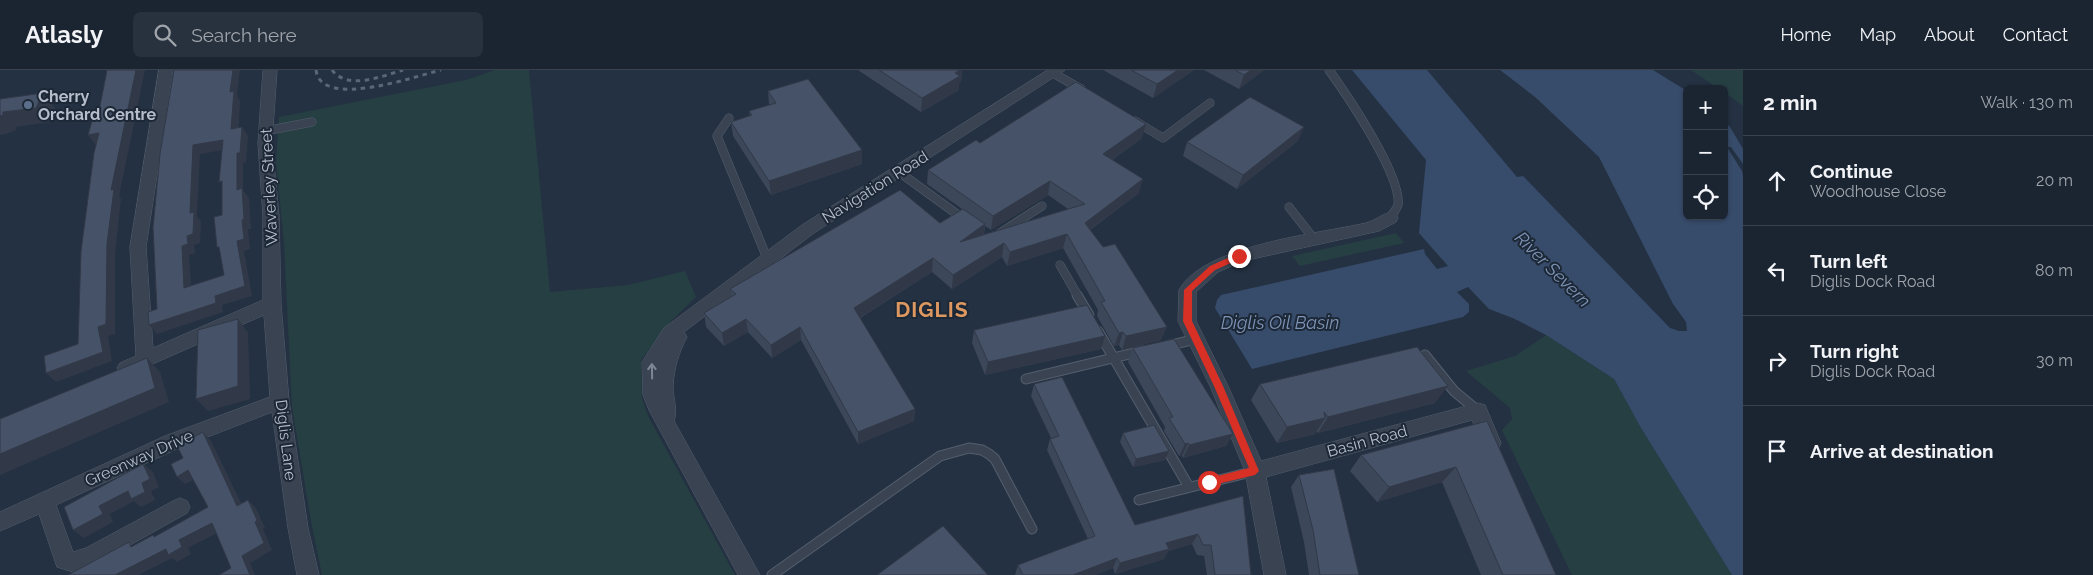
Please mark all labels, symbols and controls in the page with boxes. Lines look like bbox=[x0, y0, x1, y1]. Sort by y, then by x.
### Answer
search box bbox=[133, 12, 483, 57]
text: Atlasly bbox=[25, 20, 103, 49]
icon: search bbox=[151, 21, 179, 49]
text: Search here bbox=[191, 24, 297, 46]
text: Home bbox=[1780, 24, 1831, 45]
text: Map bbox=[1859, 24, 1896, 45]
text: About bbox=[1924, 24, 1975, 45]
text: Contact bbox=[2003, 24, 2068, 45]
map controls bbox=[1683, 85, 1728, 220]
button: + bbox=[1683, 85, 1728, 130]
place label: Cherry Orchard Centre bbox=[38, 87, 157, 124]
text: 2 min bbox=[1763, 90, 1817, 115]
text: Walk · 130 m bbox=[1980, 93, 2073, 112]
marker: Cherry Orchard Centre bbox=[22, 99, 34, 111]
street label: Waverley Street bbox=[256, 127, 282, 246]
button: − bbox=[1683, 130, 1728, 175]
street label: Navigation Road bbox=[818, 147, 932, 227]
text: Continue bbox=[1810, 160, 1893, 182]
icon: ahead bbox=[1763, 167, 1791, 195]
text: 20 m bbox=[2036, 171, 2073, 190]
button: locate bbox=[1683, 175, 1728, 220]
text: Woodhouse Close bbox=[1810, 182, 1946, 201]
water label: River Severn bbox=[1511, 227, 1595, 311]
route end bbox=[1228, 245, 1251, 268]
text: Turn left bbox=[1810, 250, 1887, 272]
icon: left bbox=[1763, 257, 1791, 285]
text: 80 m bbox=[2035, 261, 2073, 280]
text: Diglis Dock Road bbox=[1810, 272, 1935, 291]
district label: DIGLIS bbox=[895, 297, 969, 322]
water label: Diglis Oil Basin bbox=[1221, 312, 1339, 333]
text: Turn right bbox=[1810, 340, 1899, 362]
icon: right bbox=[1763, 347, 1791, 375]
text: 30 m bbox=[2036, 351, 2073, 370]
text: Diglis Dock Road bbox=[1810, 362, 1935, 381]
one-way arrow bbox=[647, 363, 656, 379]
street label: Diglis Lane bbox=[272, 399, 300, 481]
street label: Basin Road bbox=[1325, 421, 1409, 461]
street label: Greenway Drive bbox=[82, 426, 196, 490]
icon: arrive bbox=[1763, 437, 1791, 465]
text: Arrive at destination bbox=[1810, 440, 1994, 462]
route start bbox=[1198, 471, 1221, 494]

